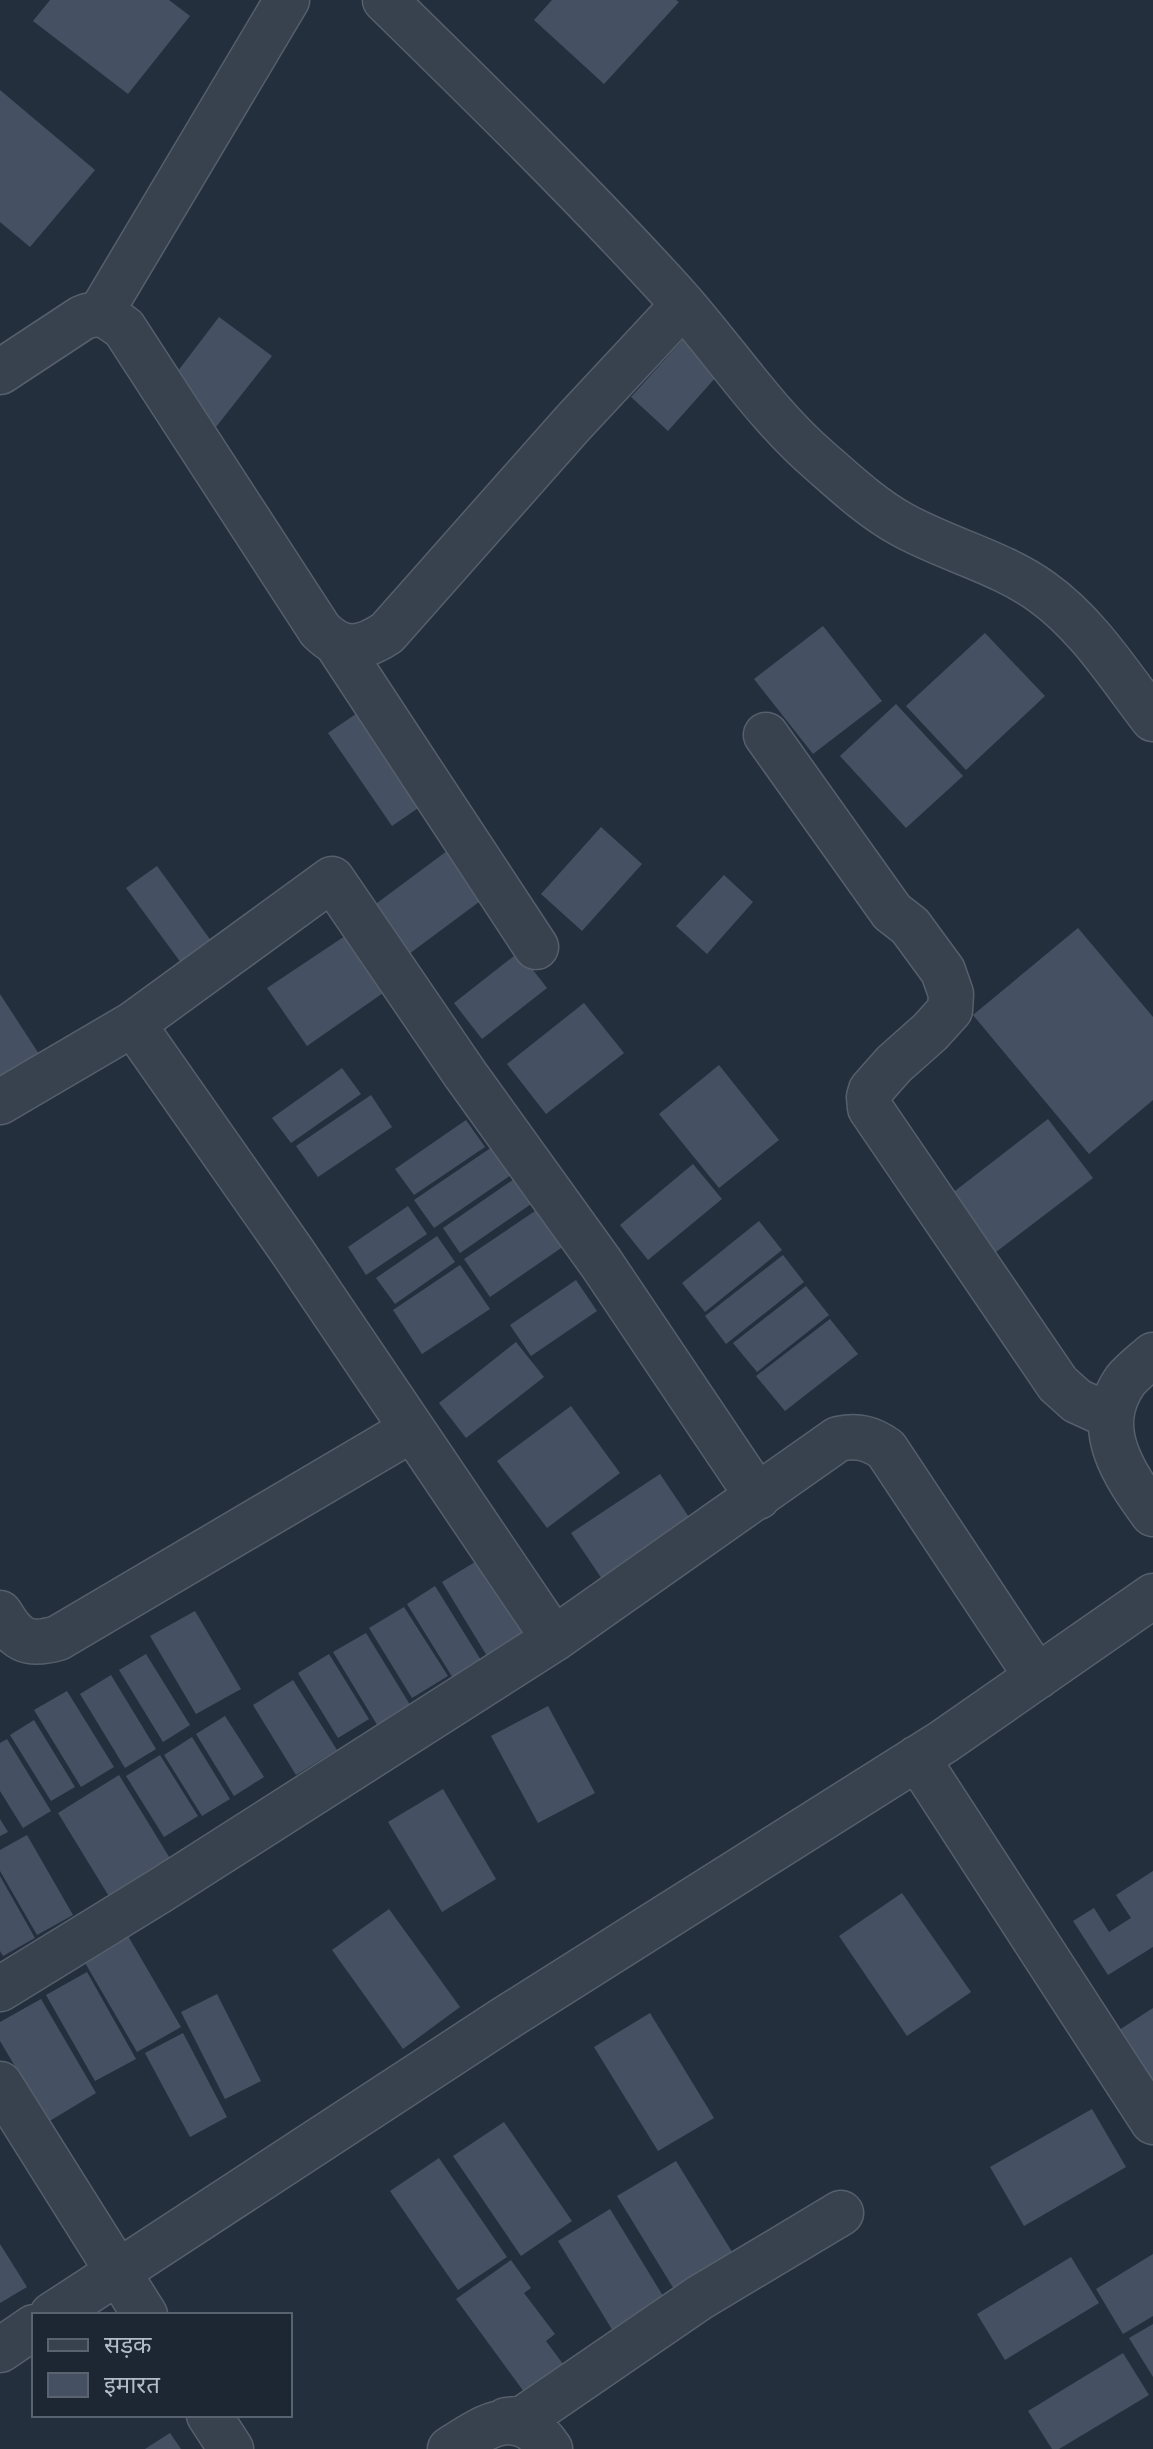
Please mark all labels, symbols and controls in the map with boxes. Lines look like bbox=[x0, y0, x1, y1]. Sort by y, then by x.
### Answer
legend bbox=[32, 2313, 292, 2417]
text: सड़क bbox=[104, 2331, 152, 2359]
text: इमारत bbox=[104, 2371, 161, 2399]

